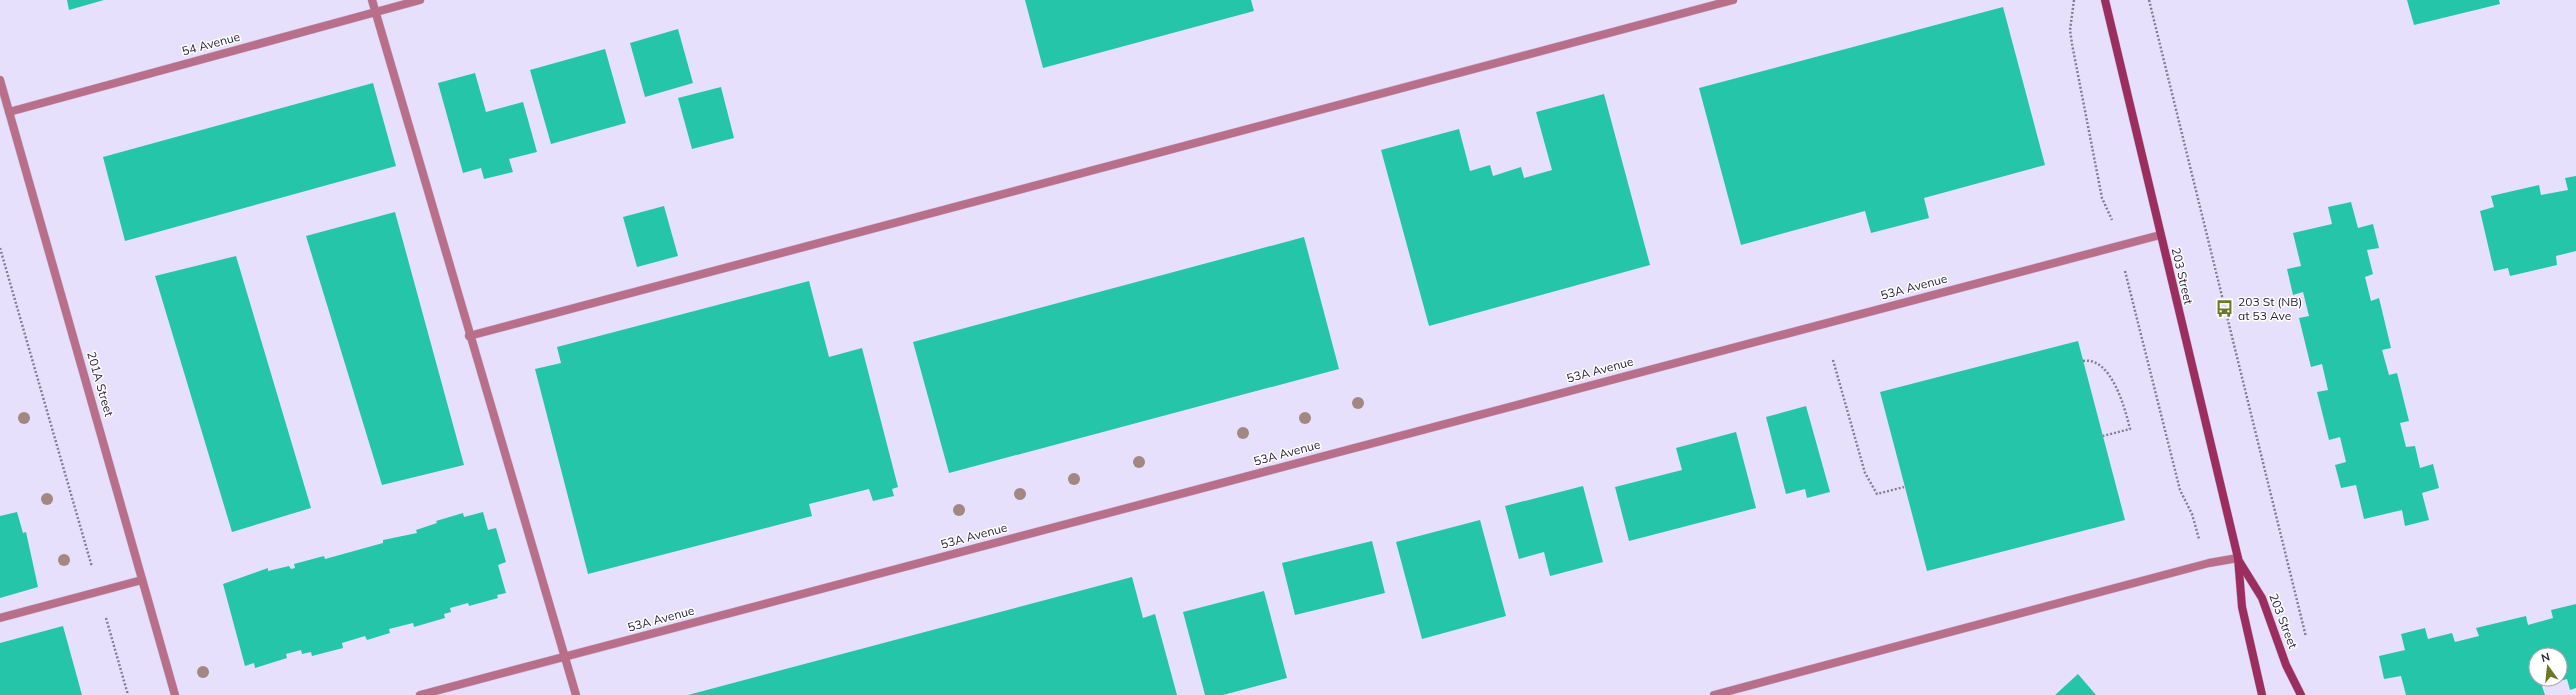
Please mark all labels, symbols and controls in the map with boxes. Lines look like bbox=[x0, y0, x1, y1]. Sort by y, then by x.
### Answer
street label: 54 Avenue bbox=[180, 29, 241, 58]
street label: 203 Street bbox=[2169, 246, 2196, 306]
street label: 53A Avenue bbox=[1879, 270, 1949, 303]
place label: 203 St (NB) at 53 Ave bbox=[2238, 294, 2302, 323]
bus stop icon: 203 St (NB) at 53 Ave bbox=[2215, 299, 2235, 319]
street label: 201A Street bbox=[84, 350, 117, 418]
street label: 53A Avenue bbox=[1565, 353, 1635, 386]
street label: 53A Avenue bbox=[1252, 436, 1322, 469]
street label: 53A Avenue bbox=[939, 519, 1009, 552]
street label: 203 Street bbox=[2266, 591, 2301, 651]
street label: 53A Avenue bbox=[626, 602, 696, 635]
north arrow bbox=[2528, 647, 2568, 687]
text: N bbox=[2540, 650, 2551, 665]

